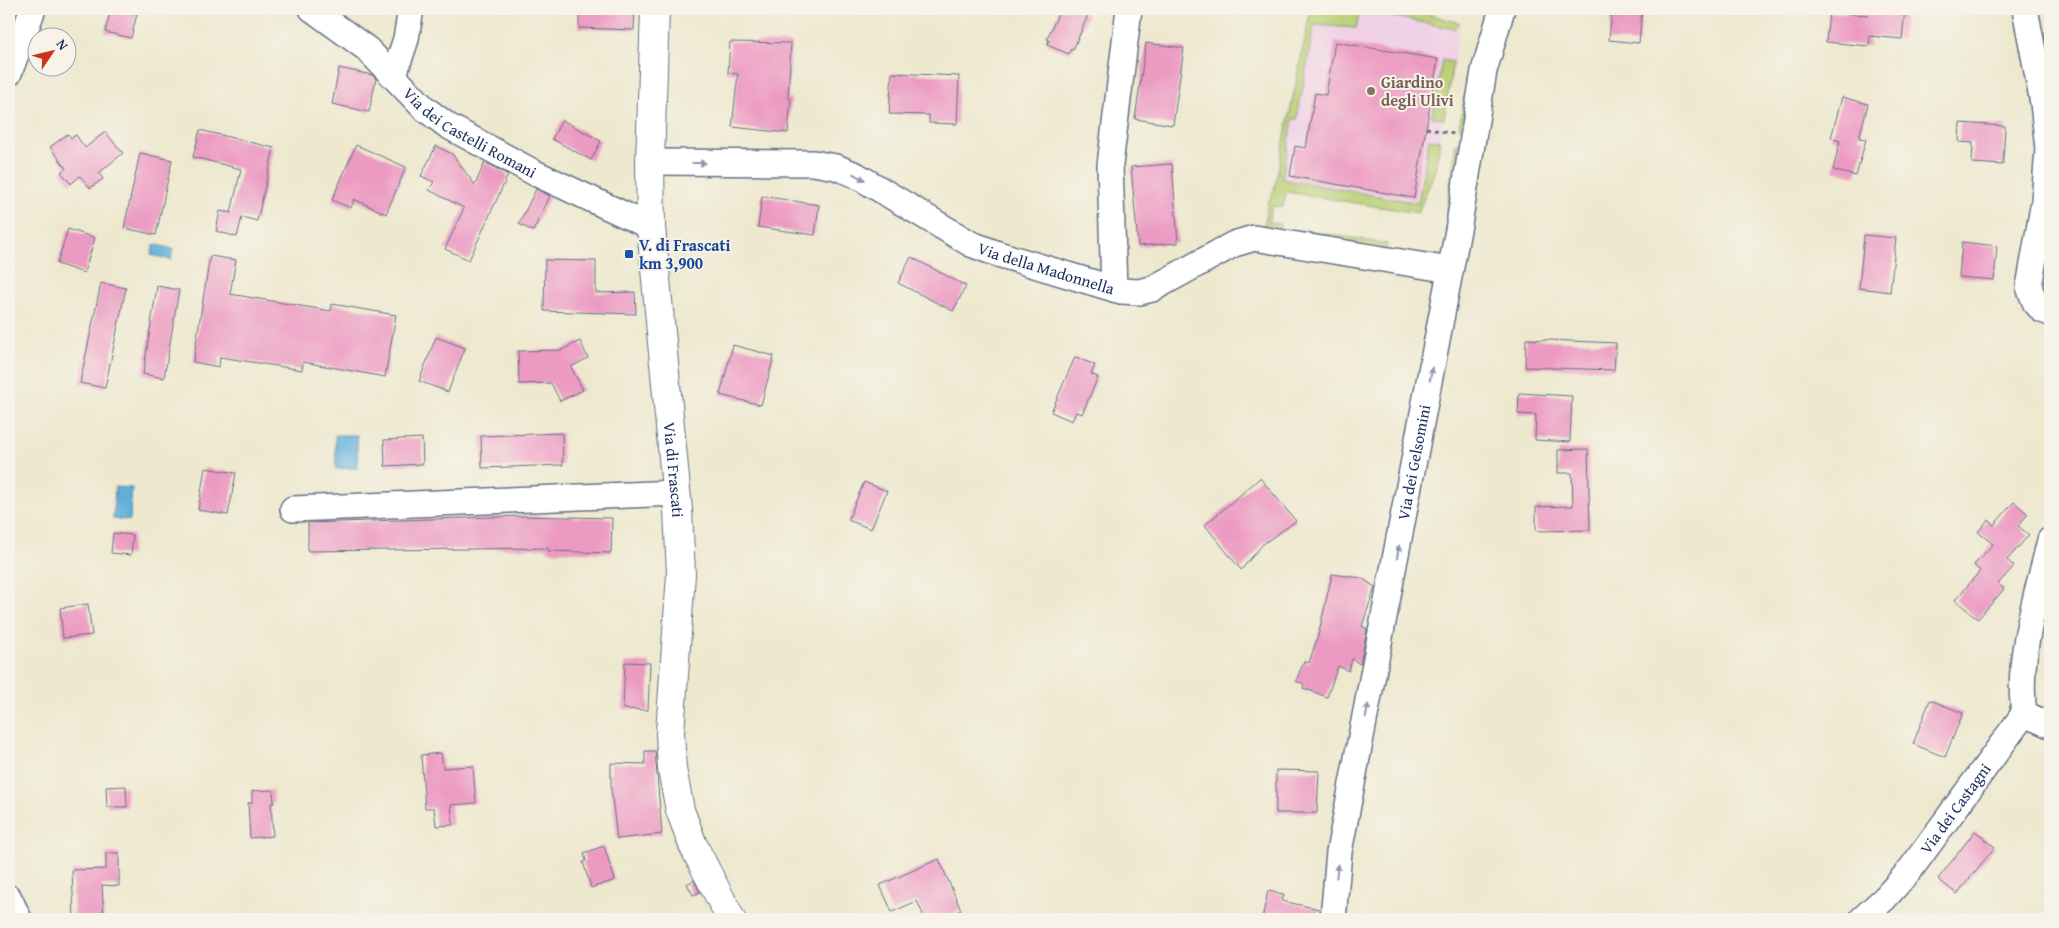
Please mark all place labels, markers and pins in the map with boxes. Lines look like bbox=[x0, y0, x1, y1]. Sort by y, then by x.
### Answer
place label: Giardino degli Ulivi bbox=[1381, 70, 1454, 112]
marker: Giardino degli Ulivi bbox=[1365, 85, 1377, 97]
place label: V. di Frascati km 3,900 bbox=[639, 233, 731, 275]
marker: V. di Frascati km 3,900 bbox=[623, 248, 635, 260]

